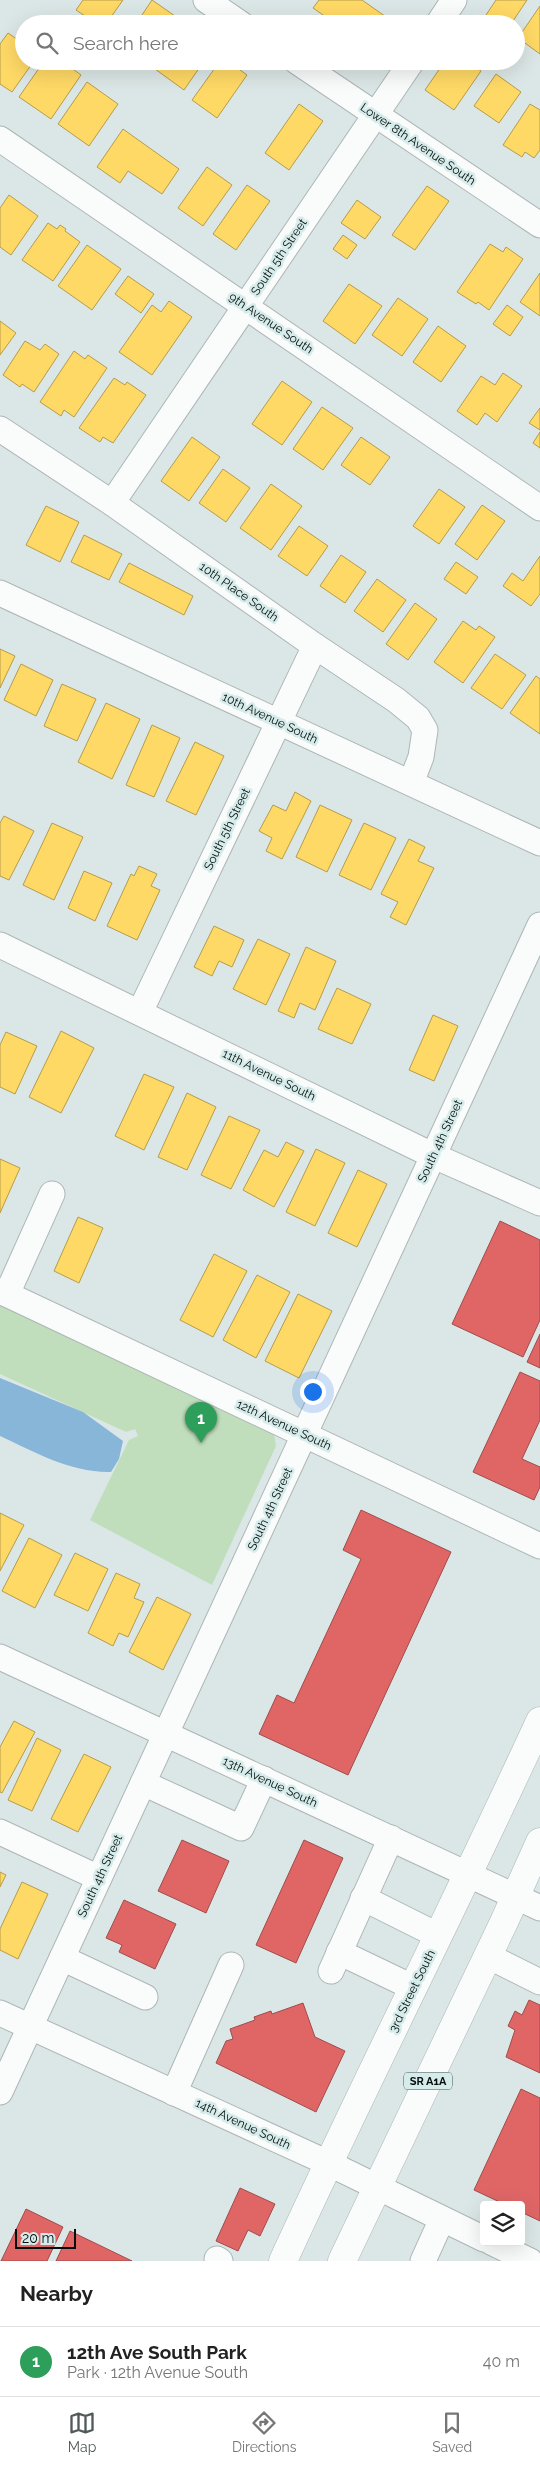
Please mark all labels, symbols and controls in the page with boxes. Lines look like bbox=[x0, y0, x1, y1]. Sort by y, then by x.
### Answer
search box bbox=[15, 15, 525, 70]
icon: search bbox=[33, 29, 61, 57]
text: Search here bbox=[73, 32, 179, 54]
street label: Lower 8th Avenue South bbox=[358, 100, 478, 188]
street label: South 5th Street bbox=[248, 216, 310, 298]
street label: 9th Avenue South bbox=[226, 290, 316, 356]
street label: 10th Place South bbox=[197, 560, 281, 624]
street label: 10th Avenue South bbox=[220, 690, 320, 746]
street label: South 5th Street bbox=[201, 786, 253, 872]
street label: 11th Avenue South bbox=[220, 1046, 318, 1104]
street label: South 4th Street bbox=[415, 1097, 465, 1185]
your location bbox=[300, 1379, 326, 1405]
street label: 12th Avenue South bbox=[234, 1397, 334, 1453]
pin: 1 bbox=[185, 1402, 217, 1443]
street label: South 4th Street bbox=[245, 1465, 295, 1553]
street label: 13th Avenue South bbox=[220, 1754, 320, 1810]
street label: South 4th Street bbox=[75, 1832, 125, 1920]
street label: 3rd Street South bbox=[386, 1948, 438, 2034]
road number: SR A1A bbox=[404, 2072, 452, 2090]
street label: 14th Avenue South bbox=[193, 2096, 293, 2152]
map controls bbox=[480, 2201, 525, 2246]
button: layers bbox=[480, 2201, 525, 2246]
scale bar bbox=[15, 2226, 76, 2249]
text: 20 m bbox=[22, 2230, 54, 2246]
text: Nearby bbox=[20, 2281, 93, 2306]
text: 12th Ave South Park bbox=[67, 2341, 247, 2363]
text: 1 bbox=[32, 2352, 40, 2371]
text: 40 m bbox=[483, 2352, 520, 2371]
text: Park · 12th Avenue South bbox=[67, 2363, 248, 2382]
tab: Map bbox=[68, 2409, 96, 2455]
tab: Directions bbox=[232, 2409, 297, 2455]
tab: Saved bbox=[432, 2409, 472, 2455]

